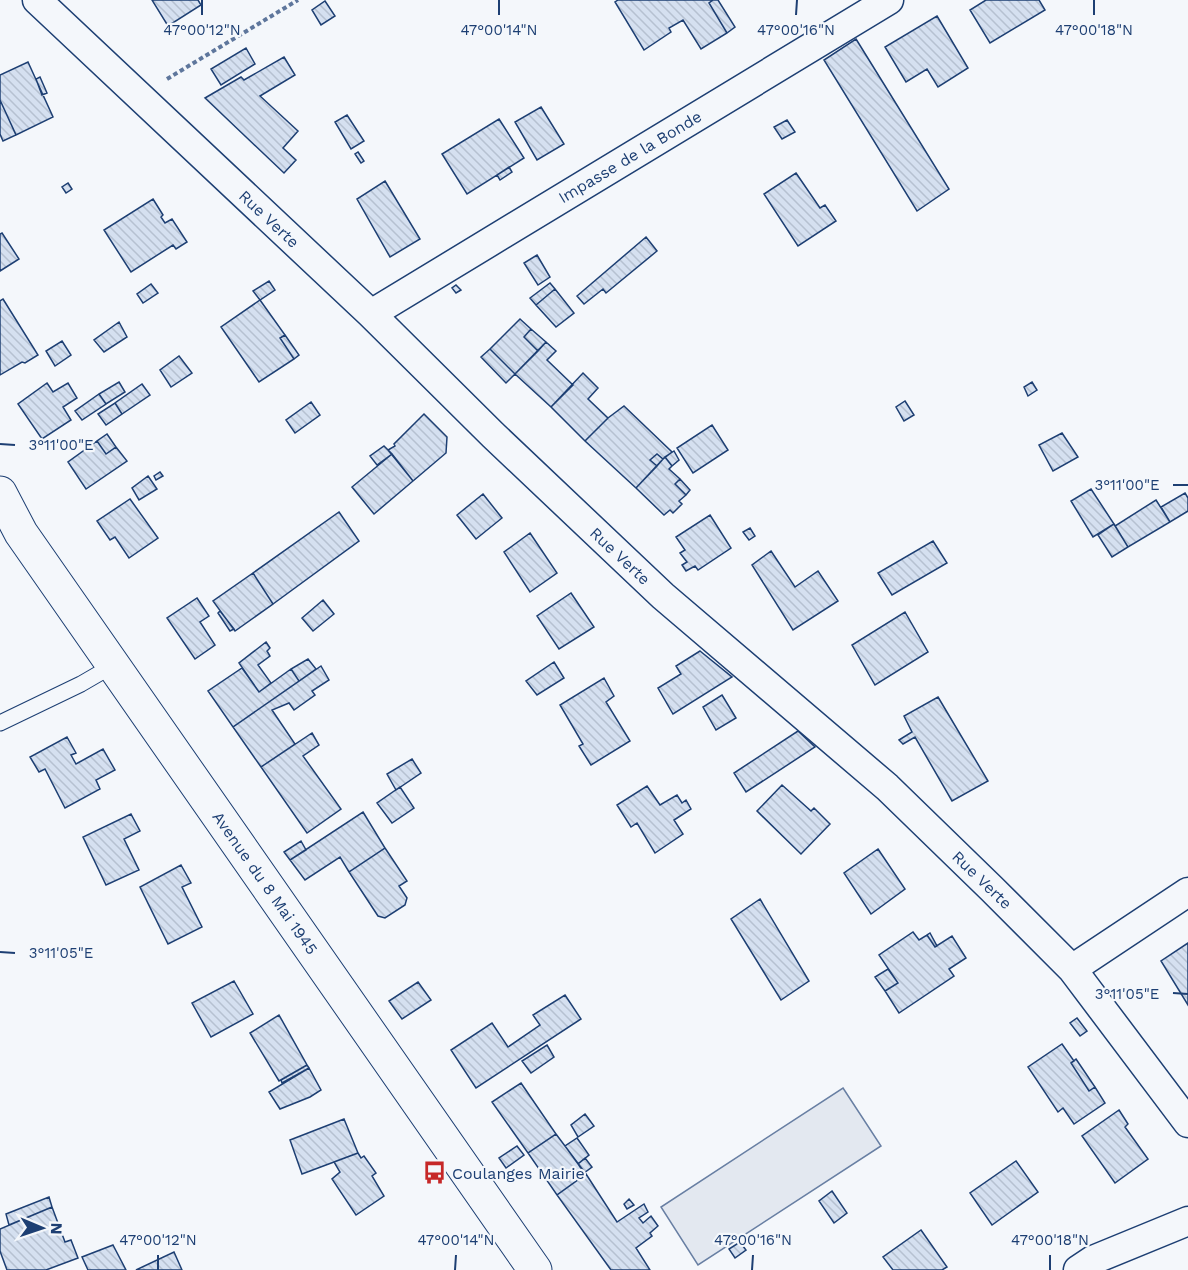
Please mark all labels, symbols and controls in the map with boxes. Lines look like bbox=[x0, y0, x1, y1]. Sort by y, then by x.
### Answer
text: 47°00'12"N bbox=[163, 21, 241, 39]
text: 47°00'14"N bbox=[460, 21, 538, 39]
text: 47°00'16"N bbox=[757, 21, 835, 39]
text: 47°00'18"N bbox=[1055, 21, 1133, 39]
street label: Impasse de la Bonde bbox=[555, 107, 705, 207]
street label: Rue Verte bbox=[235, 186, 303, 252]
text: 3°11'00"E bbox=[28, 436, 94, 454]
text: 3°11'00"E bbox=[1094, 476, 1160, 494]
street label: Rue Verte bbox=[586, 523, 654, 589]
street label: Avenue du 8 Mai 1945 bbox=[208, 808, 322, 958]
street label: Rue Verte bbox=[948, 847, 1016, 913]
text: 3°11'05"E bbox=[29, 944, 93, 962]
text: 3°11'05"E bbox=[1095, 985, 1159, 1003]
bus stop icon: Coulanges Mairie bbox=[421, 1160, 447, 1186]
place label: Coulanges Mairie bbox=[452, 1164, 585, 1183]
north arrow bbox=[12, 1198, 72, 1258]
text: N bbox=[47, 1222, 66, 1235]
text: 47°00'12"N bbox=[119, 1231, 197, 1249]
text: 47°00'14"N bbox=[417, 1231, 495, 1249]
text: 47°00'16"N bbox=[714, 1231, 792, 1249]
text: 47°00'18"N bbox=[1011, 1231, 1089, 1249]

